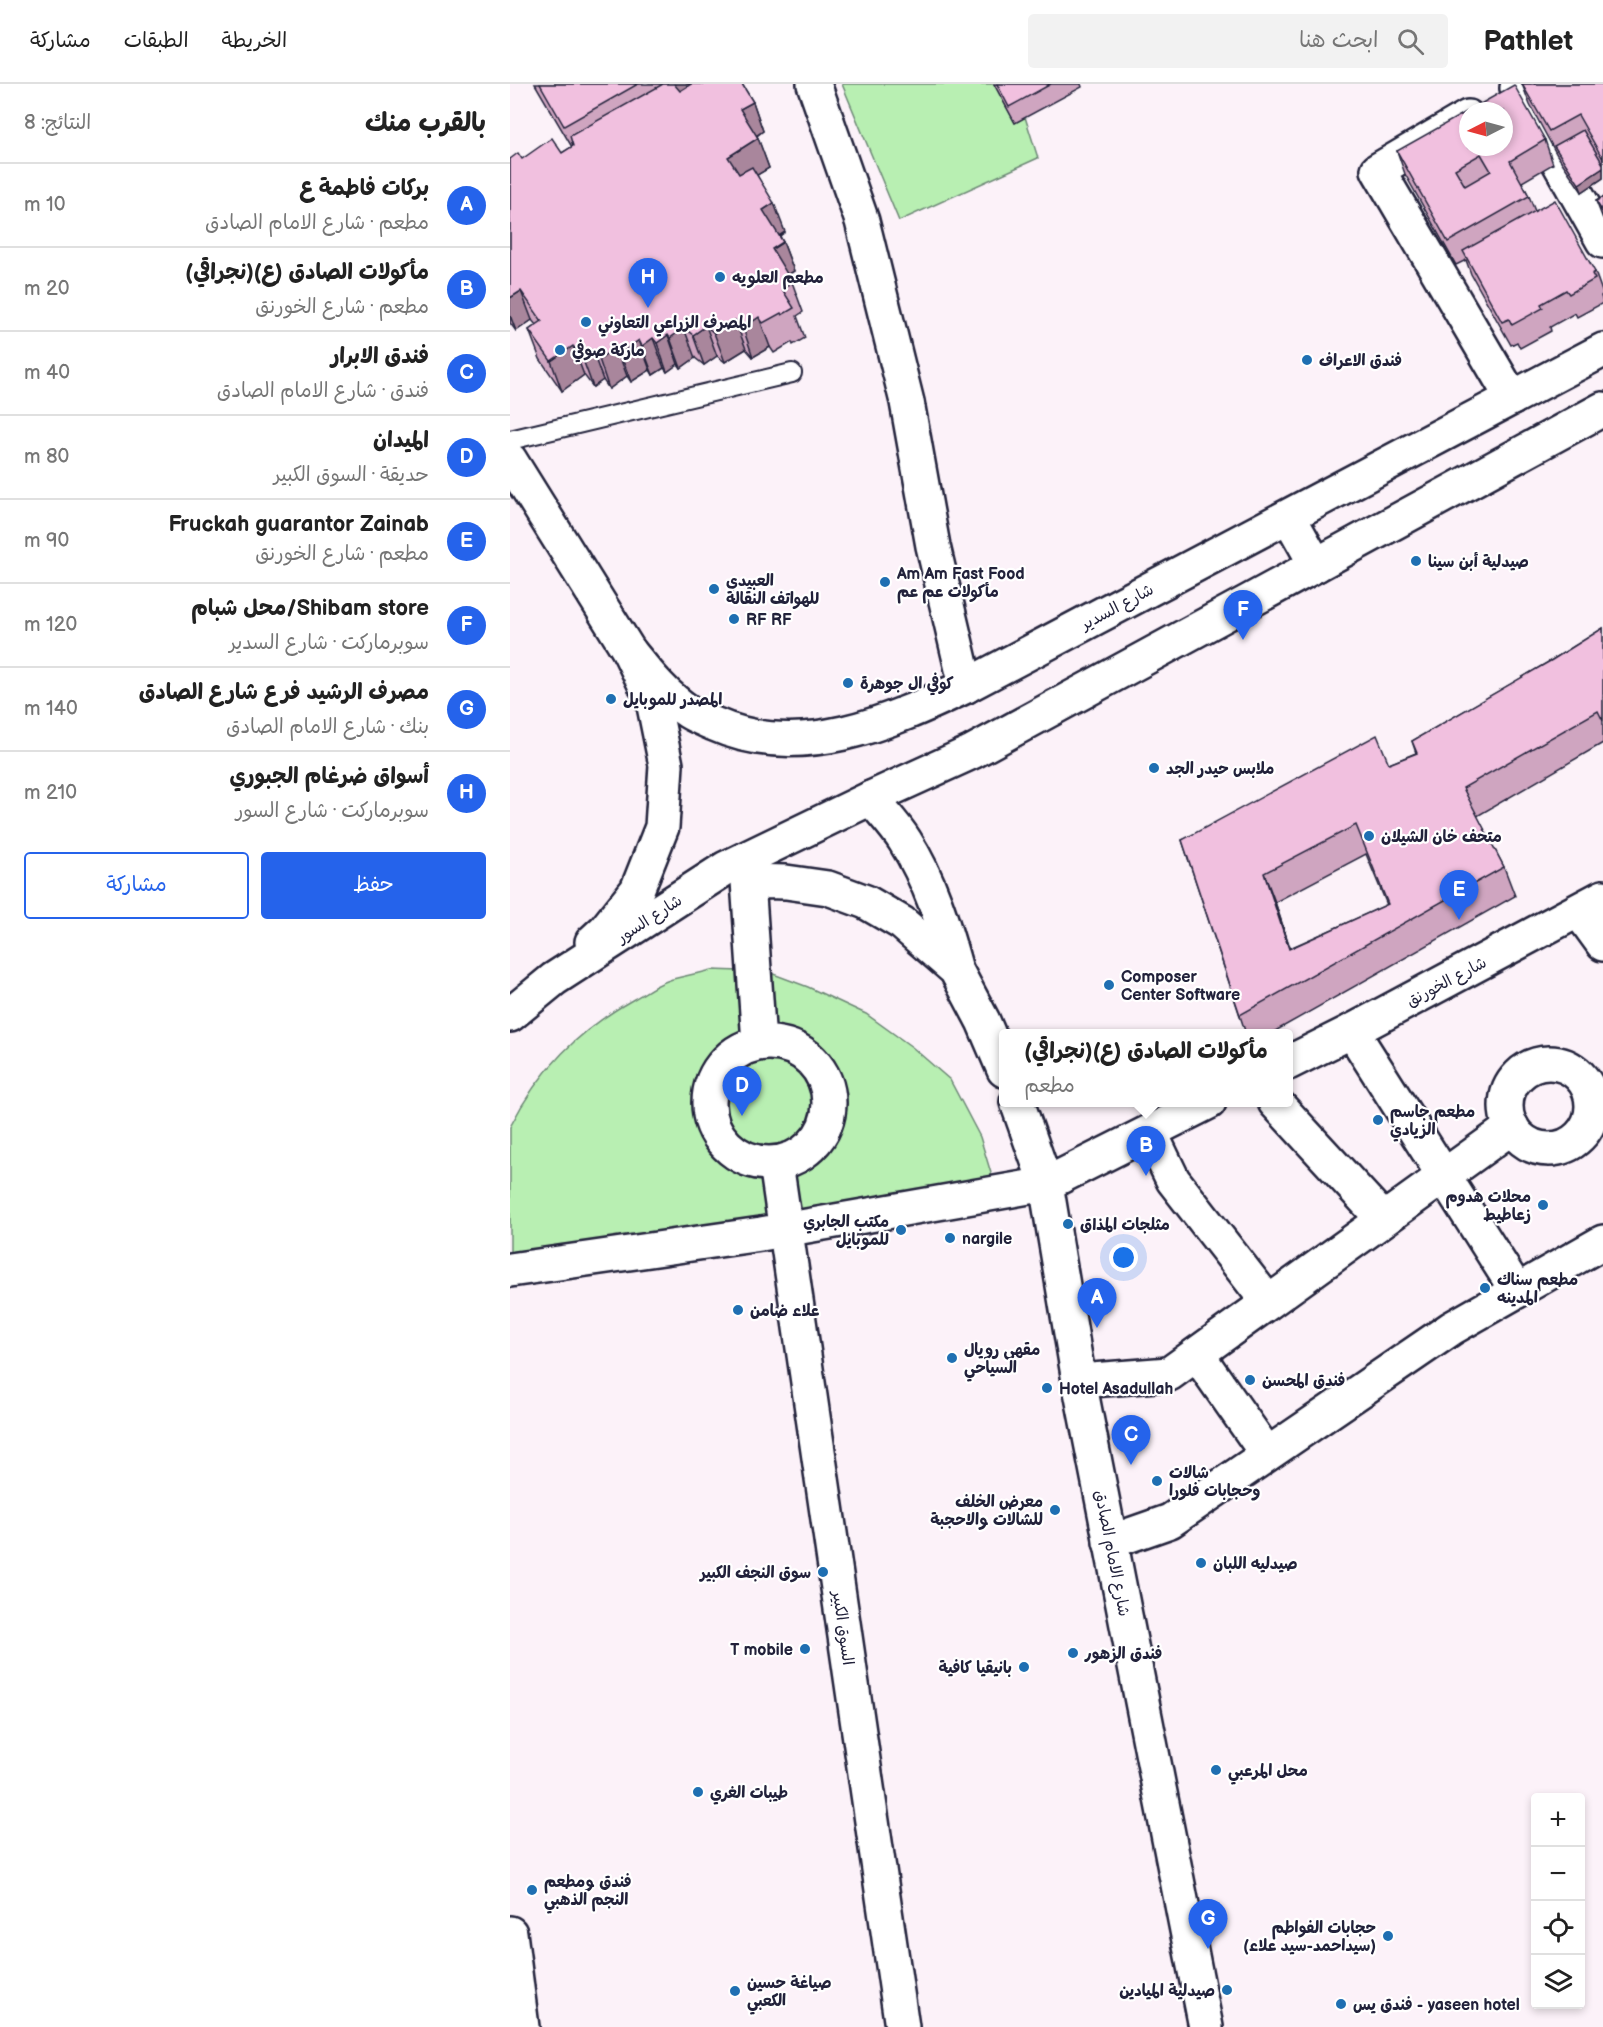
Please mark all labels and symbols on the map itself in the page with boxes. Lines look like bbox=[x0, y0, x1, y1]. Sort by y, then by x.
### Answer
north arrow bbox=[1459, 102, 1513, 156]
pin: H bbox=[628, 258, 668, 308]
place label: مطعم العلويه bbox=[732, 269, 824, 290]
marker: مطعم العلويه bbox=[713, 270, 727, 284]
place label: المصرف الزراعي التعاوني bbox=[598, 314, 751, 337]
marker: المصرف الزراعي التعاوني bbox=[579, 315, 593, 329]
place label: ماركة صوفي bbox=[572, 339, 645, 363]
marker: ماركة صوفي bbox=[553, 343, 567, 357]
place label: فندق الاعراف bbox=[1319, 352, 1402, 371]
marker: فندق الاعراف bbox=[1300, 353, 1314, 367]
place label: صيدلية أبن سينا bbox=[1428, 551, 1529, 572]
marker: صيدلية أبن سينا bbox=[1409, 554, 1423, 568]
place label: Am Am Fast Food مأكولات عم عم bbox=[896, 565, 1025, 604]
place label: العبيدي للهواتف النقالة bbox=[726, 572, 820, 610]
marker: Am Am Fast Food مأكولات عم عم bbox=[878, 575, 892, 589]
street label: شارع السدير bbox=[1077, 580, 1158, 636]
marker: العبيدي للهواتف النقالة bbox=[707, 582, 721, 596]
pin: F bbox=[1224, 590, 1262, 640]
place label: RF RF bbox=[746, 611, 792, 630]
marker: RF RF bbox=[727, 612, 741, 626]
place label: كوفي ال جوهرة bbox=[860, 672, 954, 696]
marker: كوفي ال جوهرة bbox=[841, 676, 855, 690]
place label: المصدر للموبايل bbox=[623, 691, 722, 710]
marker: المصدر للموبايل bbox=[604, 692, 618, 706]
place label: ملابس حيدر الجد bbox=[1166, 760, 1274, 779]
marker: ملابس حيدر الجد bbox=[1147, 761, 1161, 775]
place label: متحف خان الشيلان bbox=[1381, 828, 1502, 847]
marker: متحف خان الشيلان bbox=[1362, 829, 1376, 843]
pin: E bbox=[1440, 870, 1478, 920]
street label: شارع السور bbox=[612, 891, 687, 949]
street label: شارع الخورنق bbox=[1403, 953, 1491, 1012]
place label: Composer Center Software bbox=[1121, 968, 1240, 1005]
marker: Composer Center Software bbox=[1102, 978, 1116, 992]
pin: D bbox=[722, 1066, 762, 1116]
place label: مطعم جاسم الزيادي bbox=[1390, 1103, 1475, 1142]
marker: مطعم جاسم الزيادي bbox=[1371, 1113, 1385, 1127]
pin: B bbox=[1126, 1126, 1166, 1176]
place label: محلات هدوم زعاطيط bbox=[1445, 1188, 1531, 1225]
marker: محلات هدوم زعاطيط bbox=[1536, 1198, 1550, 1212]
place label: مكتب الجابري للموبايل bbox=[803, 1213, 889, 1250]
place label: مثلجات المذاق bbox=[1080, 1216, 1170, 1235]
marker: مثلجات المذاق bbox=[1061, 1217, 1075, 1231]
marker: مكتب الجابري للموبايل bbox=[894, 1223, 908, 1237]
place label: nargile bbox=[962, 1230, 1012, 1249]
marker: nargile bbox=[943, 1231, 957, 1245]
your location bbox=[1109, 1243, 1138, 1272]
place label: مطعم سناك المدينه bbox=[1497, 1271, 1578, 1308]
pin: A bbox=[1078, 1278, 1116, 1328]
marker: مطعم سناك المدينه bbox=[1478, 1281, 1492, 1295]
place label: علاء ضامن bbox=[750, 1302, 820, 1321]
marker: علاء ضامن bbox=[731, 1303, 745, 1317]
place label: مقهى رويال السياحي bbox=[964, 1341, 1040, 1382]
marker: مقهى رويال السياحي bbox=[945, 1351, 959, 1365]
place label: فندق المحسن bbox=[1262, 1372, 1345, 1391]
marker: فندق المحسن bbox=[1243, 1373, 1257, 1387]
place label: Hotel Asadullah bbox=[1059, 1380, 1173, 1399]
marker: Hotel Asadullah bbox=[1040, 1381, 1054, 1395]
pin: C bbox=[1112, 1416, 1150, 1465]
place label: شالات وحجابات فلورا bbox=[1169, 1464, 1261, 1501]
marker: شالات وحجابات فلورا bbox=[1150, 1474, 1164, 1488]
street label: شارع الامام الصادق bbox=[1088, 1489, 1133, 1618]
place label: معرض الخلف للشالات والاحجبة bbox=[930, 1493, 1043, 1530]
marker: معرض الخلف للشالات والاحجبة bbox=[1048, 1503, 1062, 1517]
place label: صيدليه اللبان bbox=[1213, 1555, 1298, 1574]
marker: صيدليه اللبان bbox=[1194, 1556, 1208, 1570]
place label: سوق النجف الکبیر bbox=[698, 1564, 811, 1583]
marker: سوق النجف الکبیر bbox=[816, 1565, 830, 1579]
street label: السوق الكبير bbox=[828, 1588, 857, 1666]
place label: T mobile bbox=[730, 1641, 793, 1660]
marker: T mobile bbox=[798, 1642, 812, 1656]
place label: فندق الزهور bbox=[1084, 1645, 1162, 1664]
marker: فندق الزهور bbox=[1066, 1646, 1080, 1660]
place label: بانيقيا كافية bbox=[939, 1659, 1012, 1678]
marker: بانيقيا كافية bbox=[1017, 1660, 1031, 1674]
place label: محل المرعبي bbox=[1228, 1762, 1308, 1785]
marker: محل المرعبي bbox=[1209, 1763, 1223, 1777]
place label: طيبات الغري bbox=[710, 1784, 788, 1805]
marker: طيبات الغري bbox=[691, 1785, 705, 1799]
place label: فندق ومطعم النجم الذهبي bbox=[544, 1873, 632, 1914]
marker: فندق ومطعم النجم الذهبي bbox=[525, 1883, 539, 1897]
pin: G bbox=[1188, 1900, 1228, 1949]
place label: حجابات الفواطم (سيداحمد-سيد علاء) bbox=[1243, 1919, 1376, 1956]
marker: حجابات الفواطم (سيداحمد-سيد علاء) bbox=[1381, 1929, 1395, 1943]
place label: صياغة حسين الكعبي bbox=[747, 1974, 832, 2015]
place label: صيدلية الميادين bbox=[1119, 1982, 1215, 2001]
marker: صيدلية الميادين bbox=[1220, 1983, 1234, 1997]
marker: صياغة حسين الكعبي bbox=[728, 1984, 742, 1998]
place label: فندق يس - yaseen hotel bbox=[1353, 1996, 1520, 2015]
marker: فندق يس - yaseen hotel bbox=[1334, 1997, 1348, 2011]

